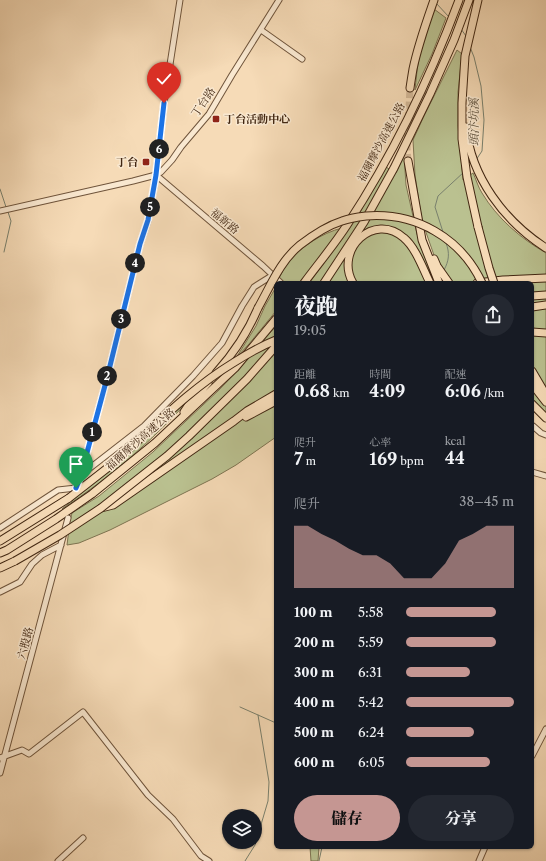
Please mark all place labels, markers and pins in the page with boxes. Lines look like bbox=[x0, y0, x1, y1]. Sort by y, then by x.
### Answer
pin bbox=[147, 62, 181, 103]
place label: 丁台活動中心 bbox=[224, 112, 290, 126]
marker: 丁台活動中心 bbox=[211, 114, 221, 124]
pin: 6 bbox=[149, 139, 169, 159]
place label: 丁台 bbox=[116, 155, 138, 169]
marker: 丁台 bbox=[141, 157, 151, 167]
pin: 5 bbox=[140, 197, 160, 217]
pin: 4 bbox=[125, 253, 145, 273]
pin: 3 bbox=[111, 309, 131, 329]
pin: 2 bbox=[97, 366, 117, 386]
pin: 1 bbox=[82, 422, 102, 442]
pin bbox=[59, 447, 93, 488]

